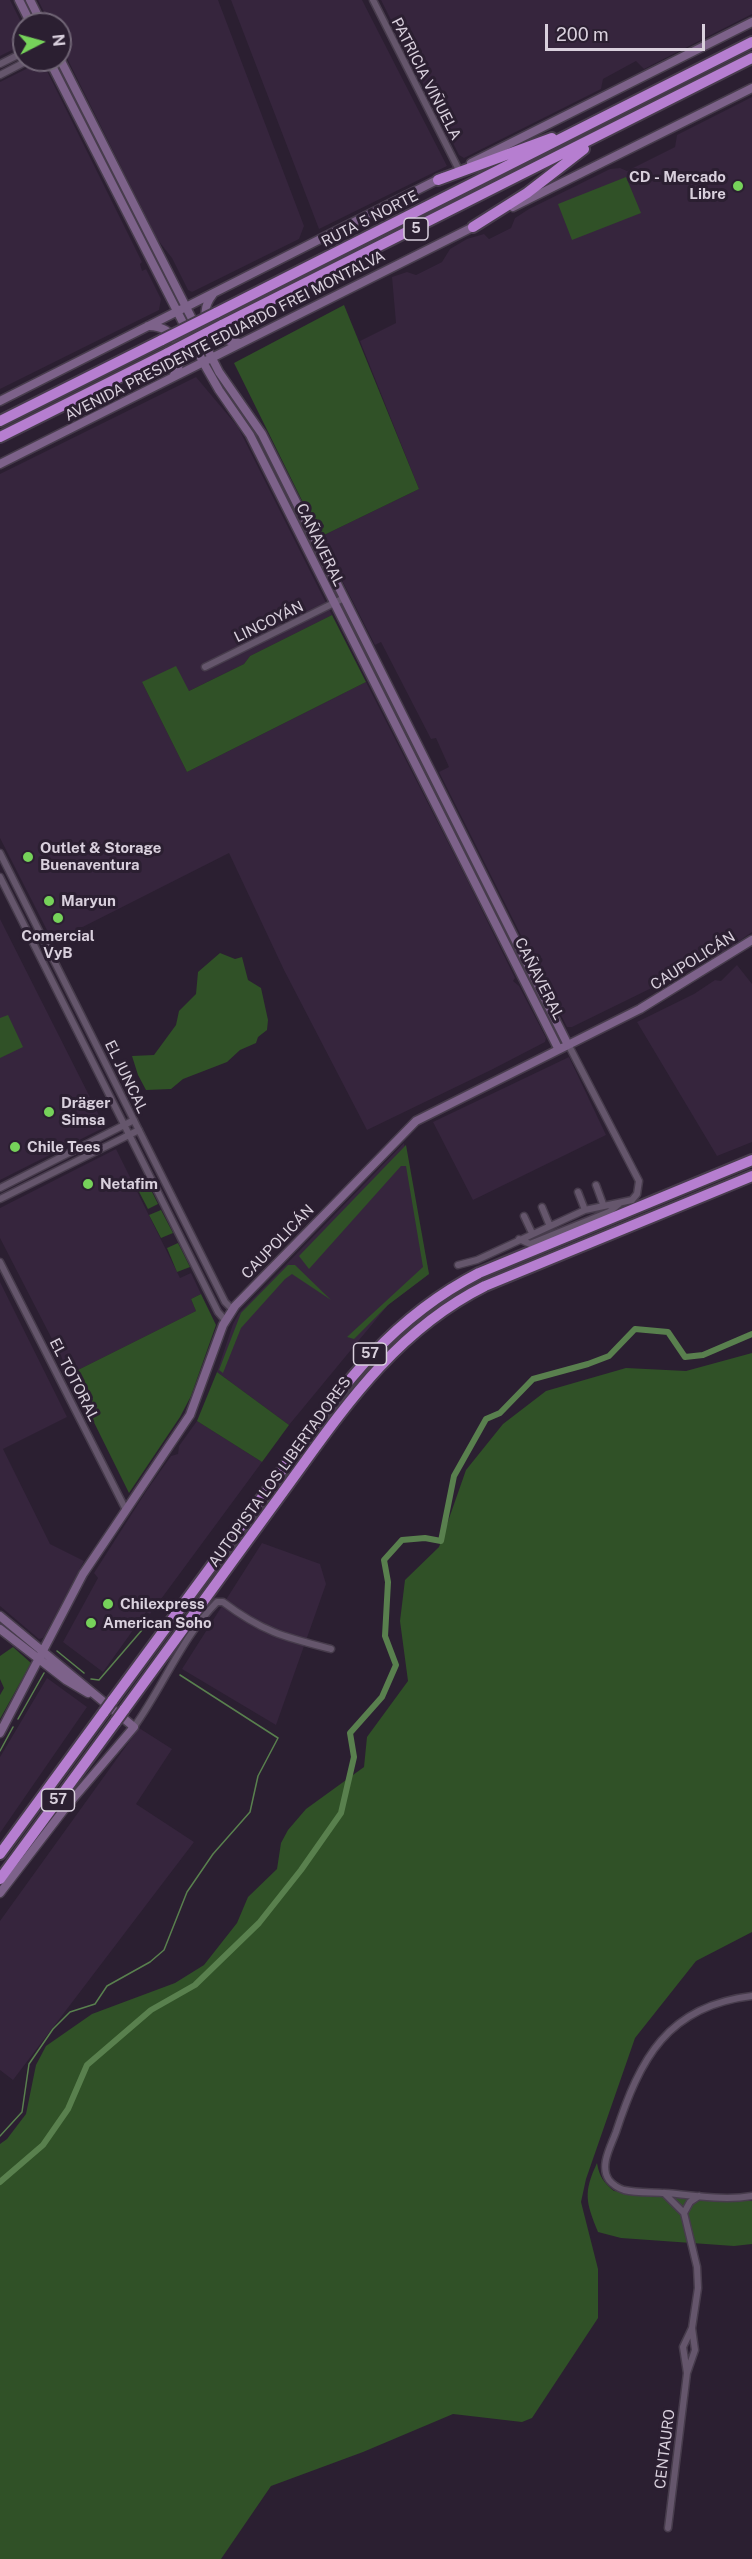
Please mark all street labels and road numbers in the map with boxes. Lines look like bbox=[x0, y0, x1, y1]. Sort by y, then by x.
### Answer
street label: PATRICIA VIÑUELA bbox=[387, 15, 465, 143]
street label: RUTA 5 NORTE bbox=[319, 187, 421, 251]
road number: 5 bbox=[404, 218, 428, 240]
street label: AVENIDA PRESIDENTE EDUARDO FREI MONTALVA bbox=[62, 247, 388, 425]
street label: CAÑAVERAL bbox=[292, 501, 348, 589]
street label: LINCOYÁN bbox=[231, 597, 307, 647]
street label: CAUPOLICÁN bbox=[647, 928, 739, 994]
street label: CAÑAVERAL bbox=[511, 935, 567, 1023]
street label: EL JUNCAL bbox=[101, 1038, 151, 1116]
street label: CAUPOLICÁN bbox=[238, 1201, 318, 1283]
street label: EL TOTORAL bbox=[45, 1335, 103, 1425]
road number: 57 bbox=[354, 1343, 386, 1365]
street label: AUTOPISTA LOS LIBERTADORES bbox=[205, 1373, 355, 1571]
road number: 57 bbox=[42, 1789, 74, 1811]
street label: CENTAURO bbox=[651, 2408, 679, 2490]

